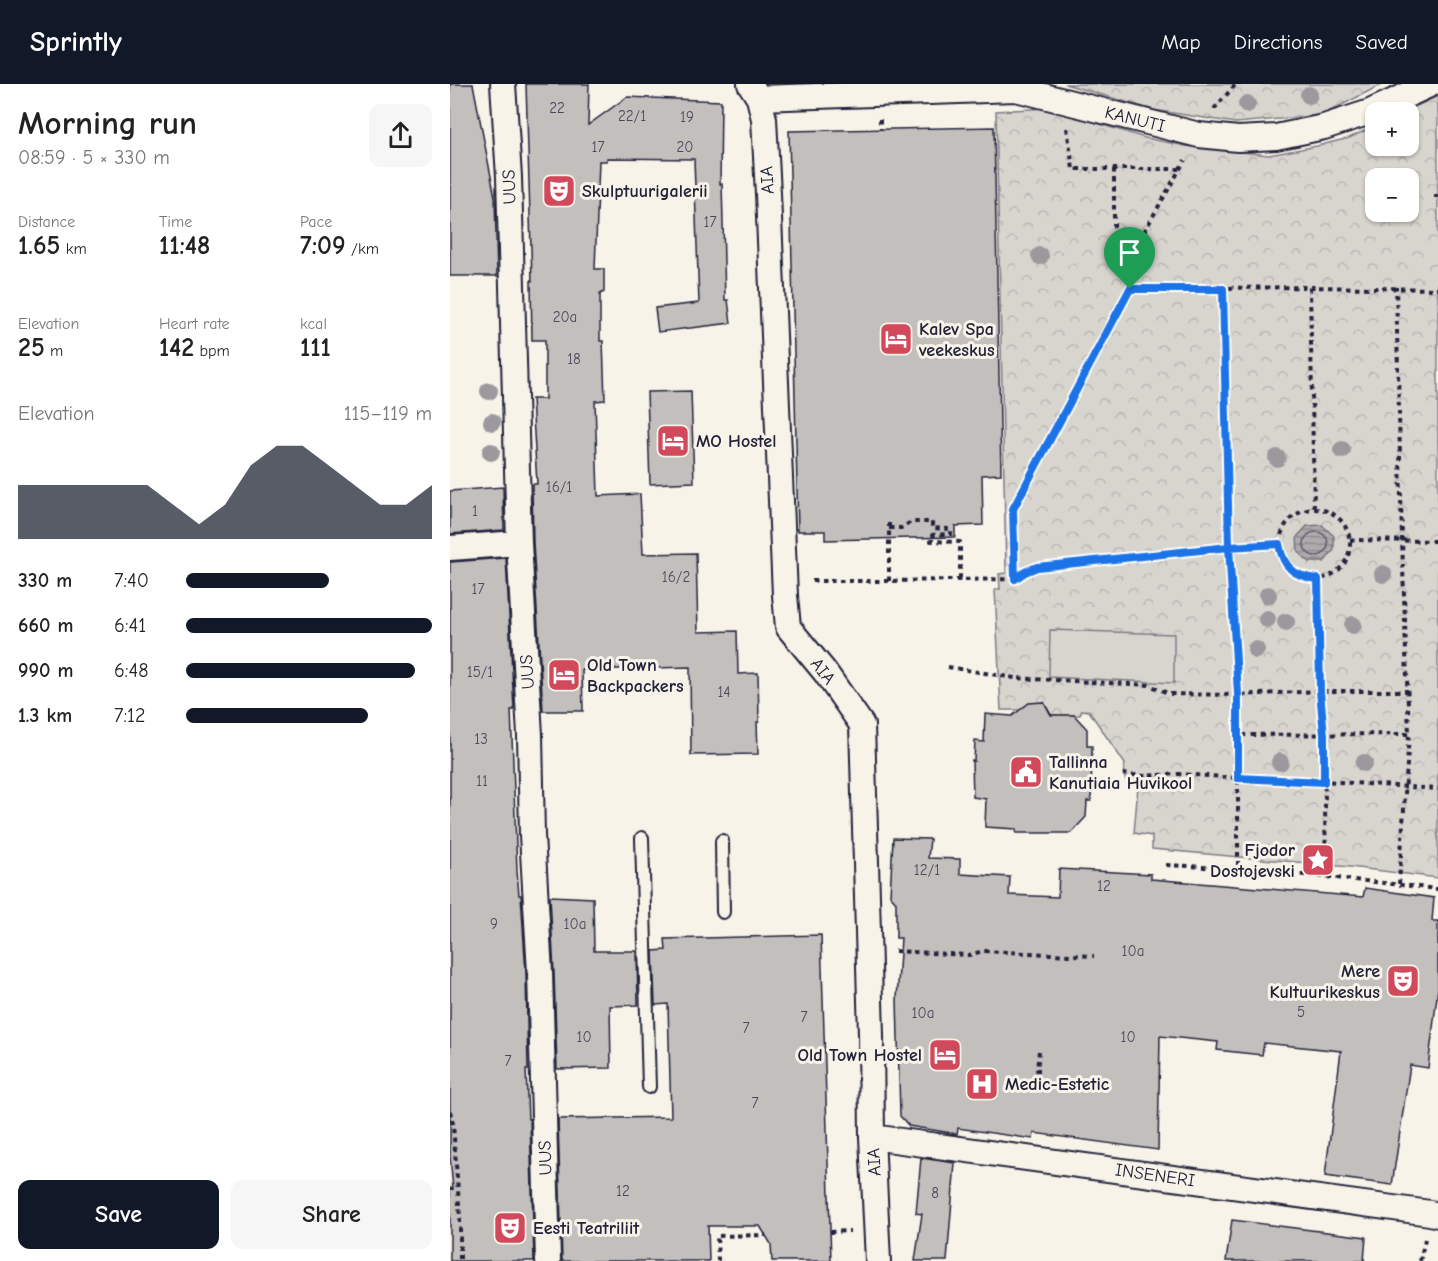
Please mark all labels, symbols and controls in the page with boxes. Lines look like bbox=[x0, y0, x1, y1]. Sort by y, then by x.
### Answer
text: Sprintly bbox=[30, 26, 122, 58]
text: Map bbox=[1161, 30, 1201, 54]
text: Directions bbox=[1234, 30, 1323, 54]
text: Saved bbox=[1356, 30, 1408, 54]
house number: 22 bbox=[549, 99, 565, 117]
street label: KANUTI bbox=[1103, 102, 1167, 137]
map controls bbox=[1365, 102, 1419, 222]
button: + bbox=[1365, 102, 1419, 156]
text: Morning run bbox=[18, 104, 197, 142]
button: share bbox=[369, 104, 432, 167]
house number: 22/1 bbox=[618, 107, 646, 125]
house number: 19 bbox=[680, 108, 694, 126]
house number: 17 bbox=[591, 138, 605, 156]
house number: 20 bbox=[677, 138, 693, 156]
text: 08:59 · 5 × 330 m bbox=[18, 146, 170, 169]
street label: AIA bbox=[756, 165, 779, 194]
button: − bbox=[1365, 168, 1419, 222]
street label: UUS bbox=[498, 169, 521, 205]
theatre icon: Skulptuurigalerii bbox=[541, 173, 577, 209]
place label: Skulptuurigalerii bbox=[582, 181, 708, 202]
text: Distance bbox=[18, 213, 75, 231]
text: Time bbox=[159, 213, 192, 231]
text: Pace bbox=[300, 213, 332, 231]
house number: 17 bbox=[703, 213, 717, 231]
pin bbox=[1104, 227, 1155, 289]
text: 1.65 bbox=[18, 231, 60, 261]
text: 11:48 bbox=[159, 231, 210, 261]
text: 7:09 bbox=[300, 231, 346, 261]
icon: arrive bbox=[1113, 236, 1146, 269]
text: km bbox=[60, 240, 87, 258]
text: /km bbox=[346, 240, 379, 258]
house number: 20a bbox=[553, 308, 577, 326]
text: Elevation bbox=[18, 315, 79, 333]
text: Heart rate bbox=[159, 315, 230, 333]
text: kcal bbox=[300, 315, 327, 333]
place label: Kalev Spa veekeskus bbox=[918, 319, 995, 361]
hotel icon: Kalev Spa veekeskus bbox=[878, 321, 914, 357]
text: 25 bbox=[18, 333, 45, 363]
text: 142 bbox=[159, 333, 194, 363]
text: 111 bbox=[300, 333, 331, 363]
text: m bbox=[45, 342, 63, 360]
text: bpm bbox=[194, 342, 230, 360]
house number: 18 bbox=[567, 350, 581, 368]
text: Elevation bbox=[18, 402, 95, 425]
text: 115–119 m bbox=[344, 402, 432, 425]
hotel icon: MO Hostel bbox=[655, 423, 691, 459]
place label: MO Hostel bbox=[696, 431, 776, 452]
house number: 16/1 bbox=[546, 478, 572, 496]
house number: 1 bbox=[472, 502, 478, 520]
house number: 16/2 bbox=[662, 568, 690, 586]
text: 330 m bbox=[18, 569, 72, 592]
text: 7:40 bbox=[114, 569, 149, 592]
house number: 17 bbox=[471, 580, 485, 598]
text: 660 m bbox=[18, 614, 73, 637]
text: 6:41 bbox=[114, 614, 146, 637]
street label: UUS bbox=[516, 654, 539, 690]
street label: AIA bbox=[806, 654, 839, 689]
place label: Old Town Backpackers bbox=[587, 655, 684, 697]
hotel icon: Old Town Backpackers bbox=[546, 657, 582, 693]
text: 990 m bbox=[18, 659, 73, 682]
text: 6:48 bbox=[114, 659, 148, 682]
house number: 15/1 bbox=[467, 663, 493, 681]
house number: 14 bbox=[717, 683, 731, 701]
text: 1.3 km bbox=[18, 704, 72, 727]
text: 7:12 bbox=[114, 704, 145, 727]
house number: 13 bbox=[474, 730, 488, 748]
place label: Tallinna Kanutiaia Huvikool bbox=[1049, 752, 1192, 794]
public building icon: Tallinna Kanutiaia Huvikool bbox=[1008, 754, 1044, 790]
house number: 11 bbox=[476, 772, 488, 790]
place label: Fjodor Dostojevski bbox=[1210, 840, 1296, 882]
place icon: Fjodor Dostojevski bbox=[1300, 842, 1336, 878]
house number: 12/1 bbox=[914, 861, 940, 879]
house number: 12 bbox=[1097, 877, 1111, 895]
house number: 9 bbox=[490, 915, 498, 933]
house number: 10a bbox=[564, 915, 586, 933]
house number: 10a bbox=[1122, 942, 1144, 960]
place label: Mere Kultuurikeskus bbox=[1269, 961, 1380, 1003]
theatre icon: Mere Kultuurikeskus bbox=[1385, 963, 1421, 999]
house number: 5 bbox=[1297, 1003, 1305, 1021]
house number: 10a bbox=[912, 1004, 934, 1022]
house number: 7 bbox=[800, 1008, 808, 1026]
house number: 7 bbox=[742, 1019, 750, 1037]
house number: 10 bbox=[576, 1028, 592, 1046]
house number: 10 bbox=[1120, 1028, 1136, 1046]
hotel icon: Old Town Hostel bbox=[927, 1037, 963, 1073]
place label: Old Town Hostel bbox=[797, 1045, 922, 1066]
house number: 7 bbox=[504, 1052, 512, 1070]
hospital icon: Medic-Estetic bbox=[964, 1066, 1000, 1102]
place label: Medic-Estetic bbox=[1005, 1074, 1110, 1095]
house number: 7 bbox=[751, 1094, 759, 1112]
street label: UUS bbox=[534, 1140, 557, 1176]
street label: AIA bbox=[863, 1147, 886, 1176]
street label: INSENERI bbox=[1114, 1160, 1196, 1191]
button: Save bbox=[18, 1180, 219, 1249]
button: Share bbox=[231, 1180, 432, 1249]
house number: 12 bbox=[616, 1182, 630, 1200]
house number: 8 bbox=[931, 1184, 939, 1202]
theatre icon: Eesti Teatriliit bbox=[492, 1210, 528, 1246]
place label: Eesti Teatriliit bbox=[533, 1218, 640, 1239]

